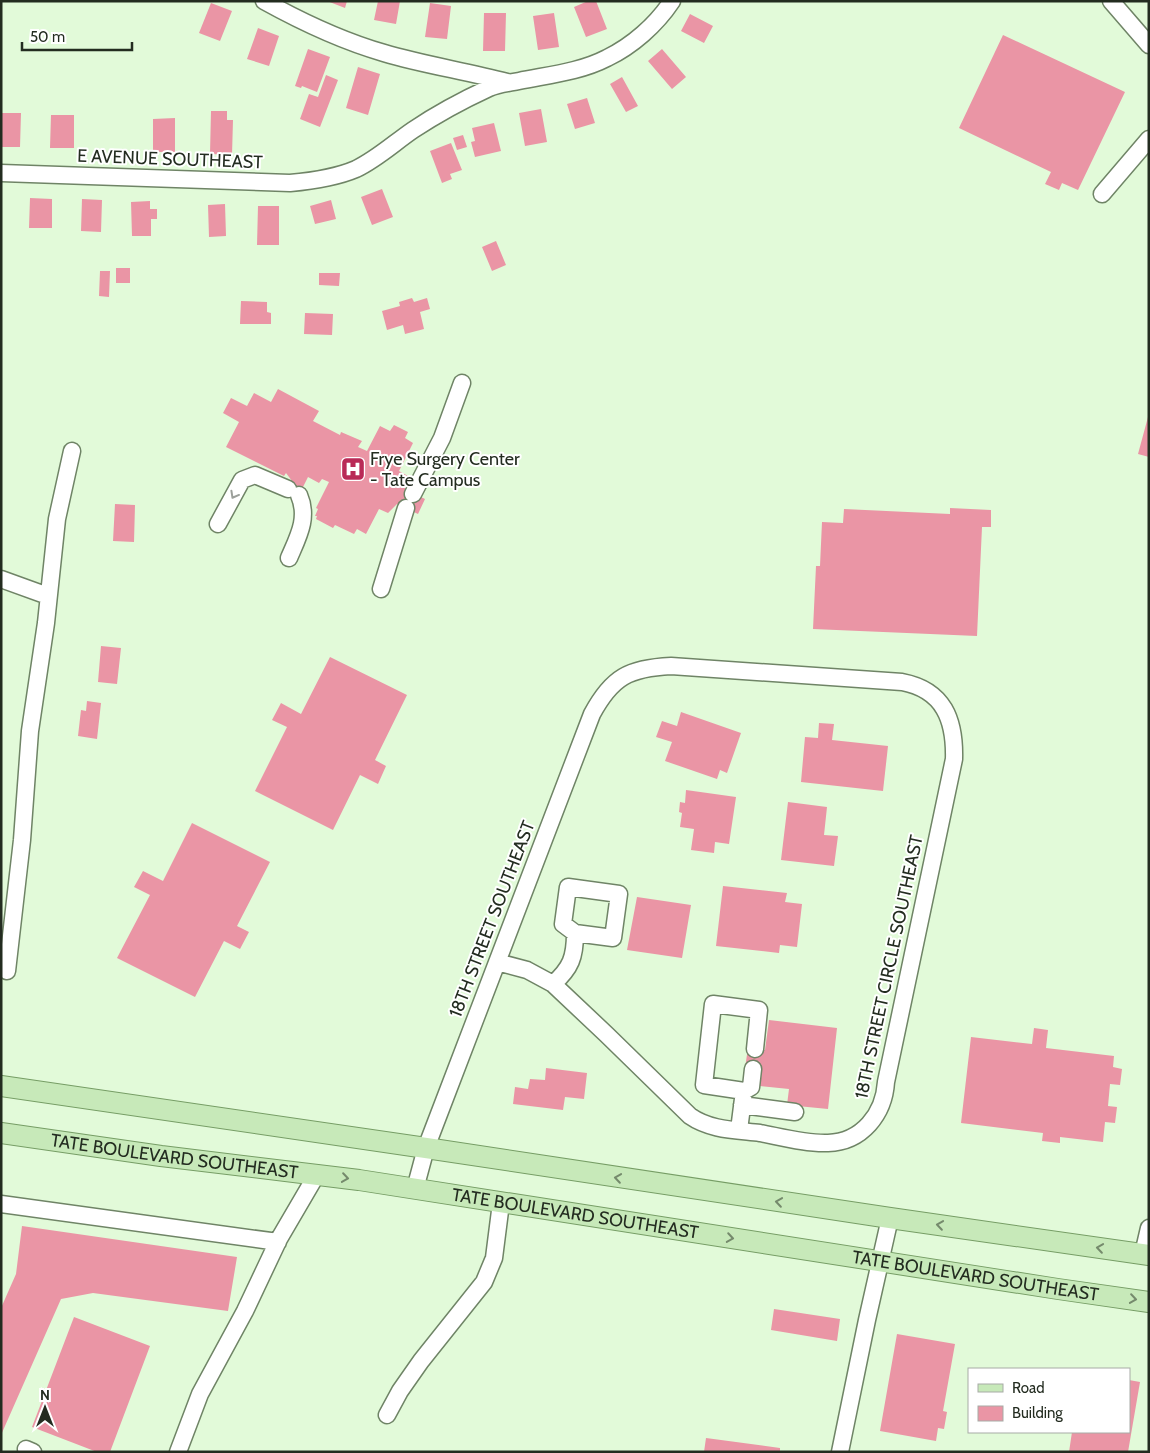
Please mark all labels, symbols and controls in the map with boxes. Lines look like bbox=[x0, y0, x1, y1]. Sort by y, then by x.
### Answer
scale bar bbox=[22, 20, 132, 52]
text: 50 m bbox=[30, 28, 65, 46]
street label: E AVENUE SOUTHEAST bbox=[77, 145, 264, 173]
place label: Frye Surgery Center - Tate Campus bbox=[370, 448, 520, 491]
hospital icon: Frye Surgery Center - Tate Campus bbox=[340, 456, 366, 482]
one-way arrow bbox=[230, 489, 240, 498]
street label: 18TH STREET SOUTHEAST bbox=[444, 817, 540, 1020]
street label: 18TH STREET CIRCLE SOUTHEAST bbox=[850, 833, 928, 1101]
street label: TATE BOULEVARD SOUTHEAST bbox=[49, 1129, 300, 1184]
one-way arrow bbox=[341, 1172, 349, 1183]
one-way arrow bbox=[614, 1173, 622, 1184]
street label: TATE BOULEVARD SOUTHEAST bbox=[450, 1184, 701, 1244]
one-way arrow bbox=[774, 1197, 783, 1207]
one-way arrow bbox=[935, 1220, 943, 1231]
one-way arrow bbox=[725, 1233, 734, 1243]
one-way arrow bbox=[1096, 1243, 1104, 1254]
street label: TATE BOULEVARD SOUTHEAST bbox=[851, 1246, 1101, 1306]
one-way arrow bbox=[1128, 1294, 1137, 1304]
legend bbox=[968, 1368, 1130, 1433]
text: Road bbox=[1012, 1379, 1045, 1397]
north arrow bbox=[20, 1383, 70, 1433]
text: N bbox=[40, 1386, 50, 1404]
text: Building bbox=[1012, 1404, 1063, 1422]

